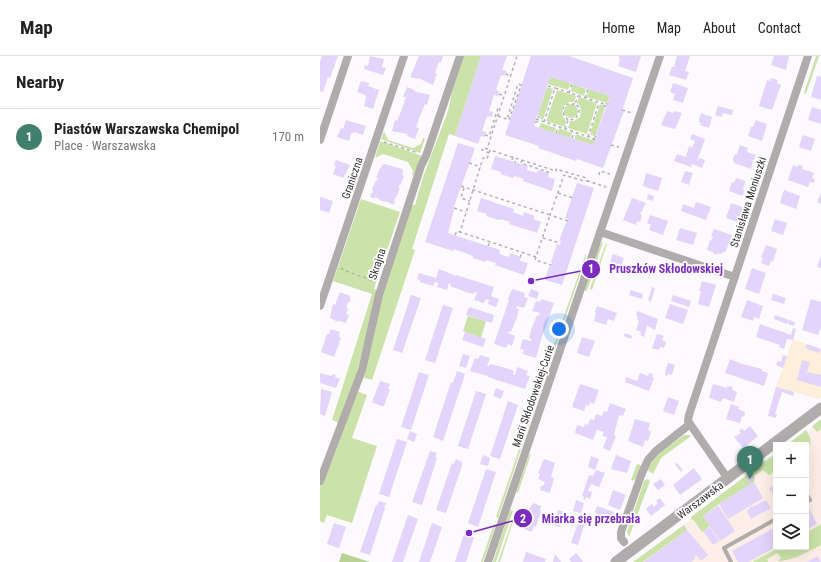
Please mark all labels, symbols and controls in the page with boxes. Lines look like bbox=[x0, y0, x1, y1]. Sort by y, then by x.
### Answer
text: Map bbox=[20, 16, 53, 39]
text: Home bbox=[602, 20, 635, 36]
text: Map bbox=[657, 20, 681, 36]
text: About bbox=[703, 20, 736, 36]
text: Contact bbox=[758, 20, 801, 36]
text: Nearby bbox=[16, 72, 64, 92]
text: Piastów Warszawska Chemipol bbox=[54, 120, 239, 138]
text: 1 bbox=[26, 129, 32, 144]
text: 170 m bbox=[272, 129, 304, 144]
text: Place · Warszawska bbox=[54, 138, 156, 153]
street label: Stanisława Moniuszki bbox=[728, 155, 769, 249]
street label: Graniczna bbox=[339, 156, 366, 201]
street label: Skrajna bbox=[366, 247, 389, 281]
callout: Pruszków Skłodowskiej bbox=[581, 257, 731, 281]
text: 1 bbox=[588, 262, 594, 276]
text: Pruszków Skłodowskiej bbox=[609, 262, 723, 276]
your location bbox=[549, 319, 569, 339]
street label: Marii Skłodowskiej-Curie bbox=[510, 343, 557, 449]
map controls bbox=[773, 442, 809, 550]
button: + bbox=[773, 442, 809, 478]
pin: 1 bbox=[737, 446, 763, 479]
button: − bbox=[773, 478, 809, 514]
street label: Warszawska bbox=[675, 479, 726, 522]
callout: Miarka się przebrała bbox=[513, 506, 648, 530]
text: 2 bbox=[520, 512, 526, 526]
text: Miarka się przebrała bbox=[542, 512, 641, 526]
button: layers bbox=[773, 514, 809, 550]

